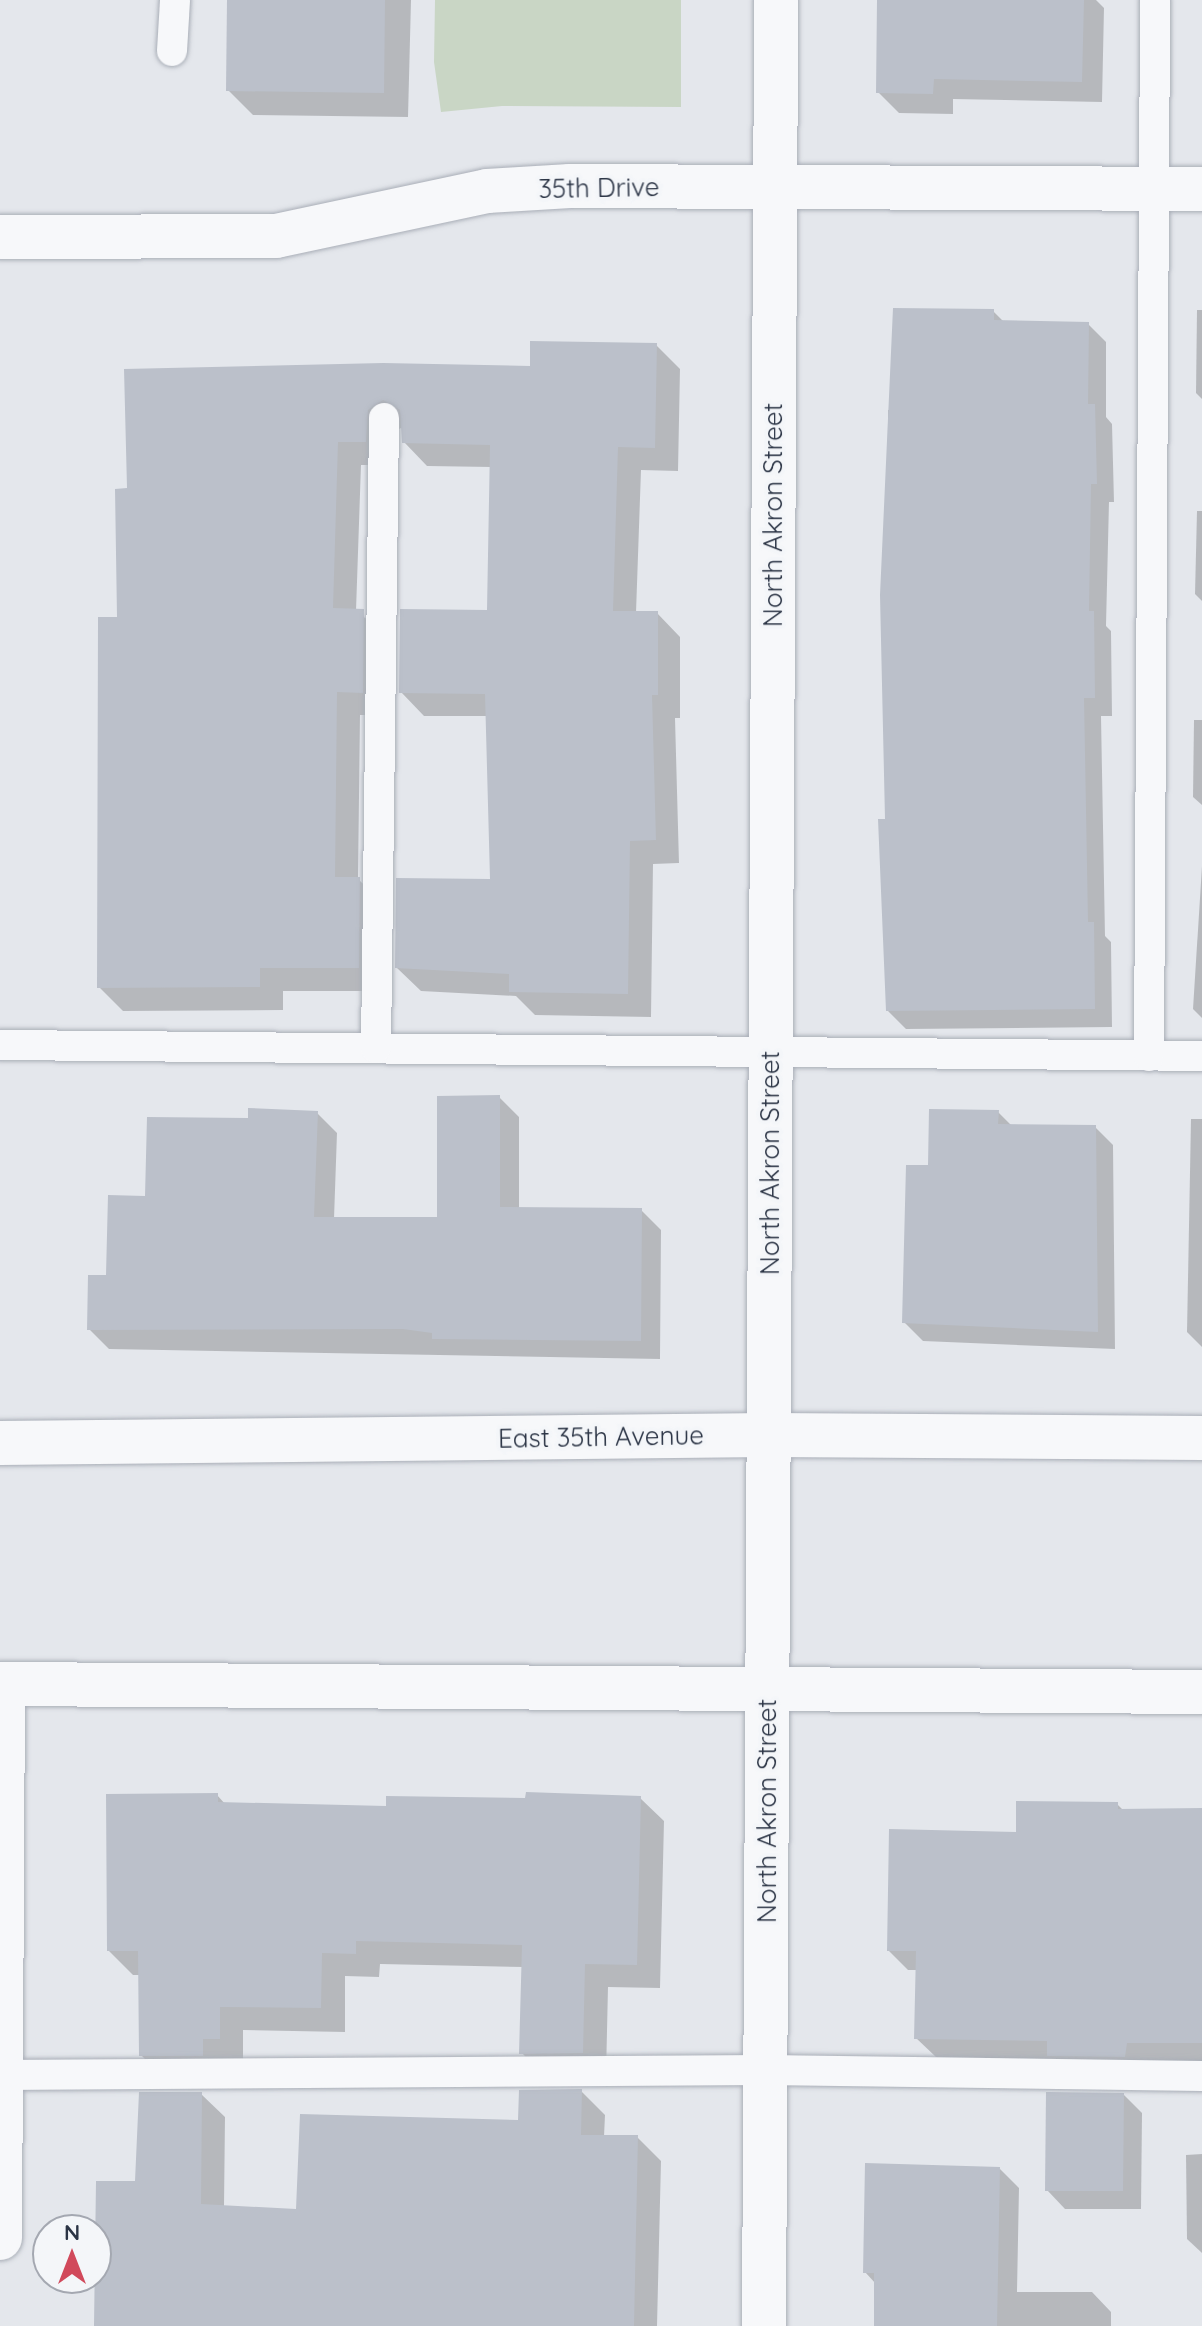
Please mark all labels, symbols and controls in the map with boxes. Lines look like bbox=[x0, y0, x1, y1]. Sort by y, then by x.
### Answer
street label: 35th Drive bbox=[538, 171, 660, 205]
street label: North Akron Street bbox=[757, 403, 789, 627]
street label: North Akron Street bbox=[754, 1051, 786, 1275]
street label: East 35th Avenue bbox=[498, 1420, 704, 1454]
street label: North Akron Street bbox=[751, 1699, 783, 1923]
north arrow bbox=[32, 2214, 112, 2294]
text: N bbox=[64, 2218, 80, 2246]

